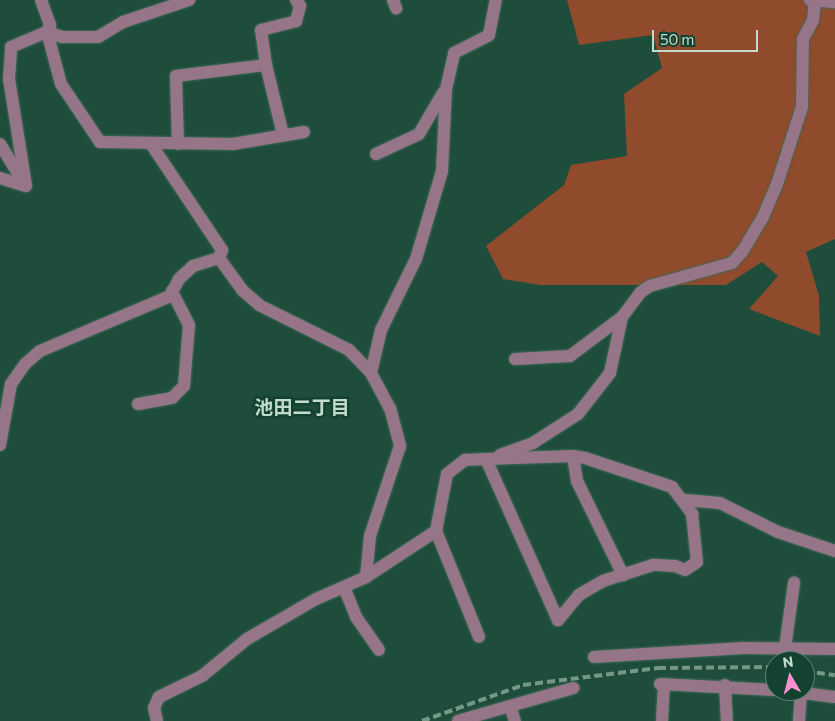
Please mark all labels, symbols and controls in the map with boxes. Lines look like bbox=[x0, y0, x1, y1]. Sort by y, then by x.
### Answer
scale bar bbox=[655, 20, 761, 52]
text: 50 m bbox=[660, 30, 694, 48]
district label: 池田二丁目 bbox=[255, 396, 349, 418]
north arrow bbox=[765, 651, 815, 701]
text: N bbox=[782, 652, 794, 671]

